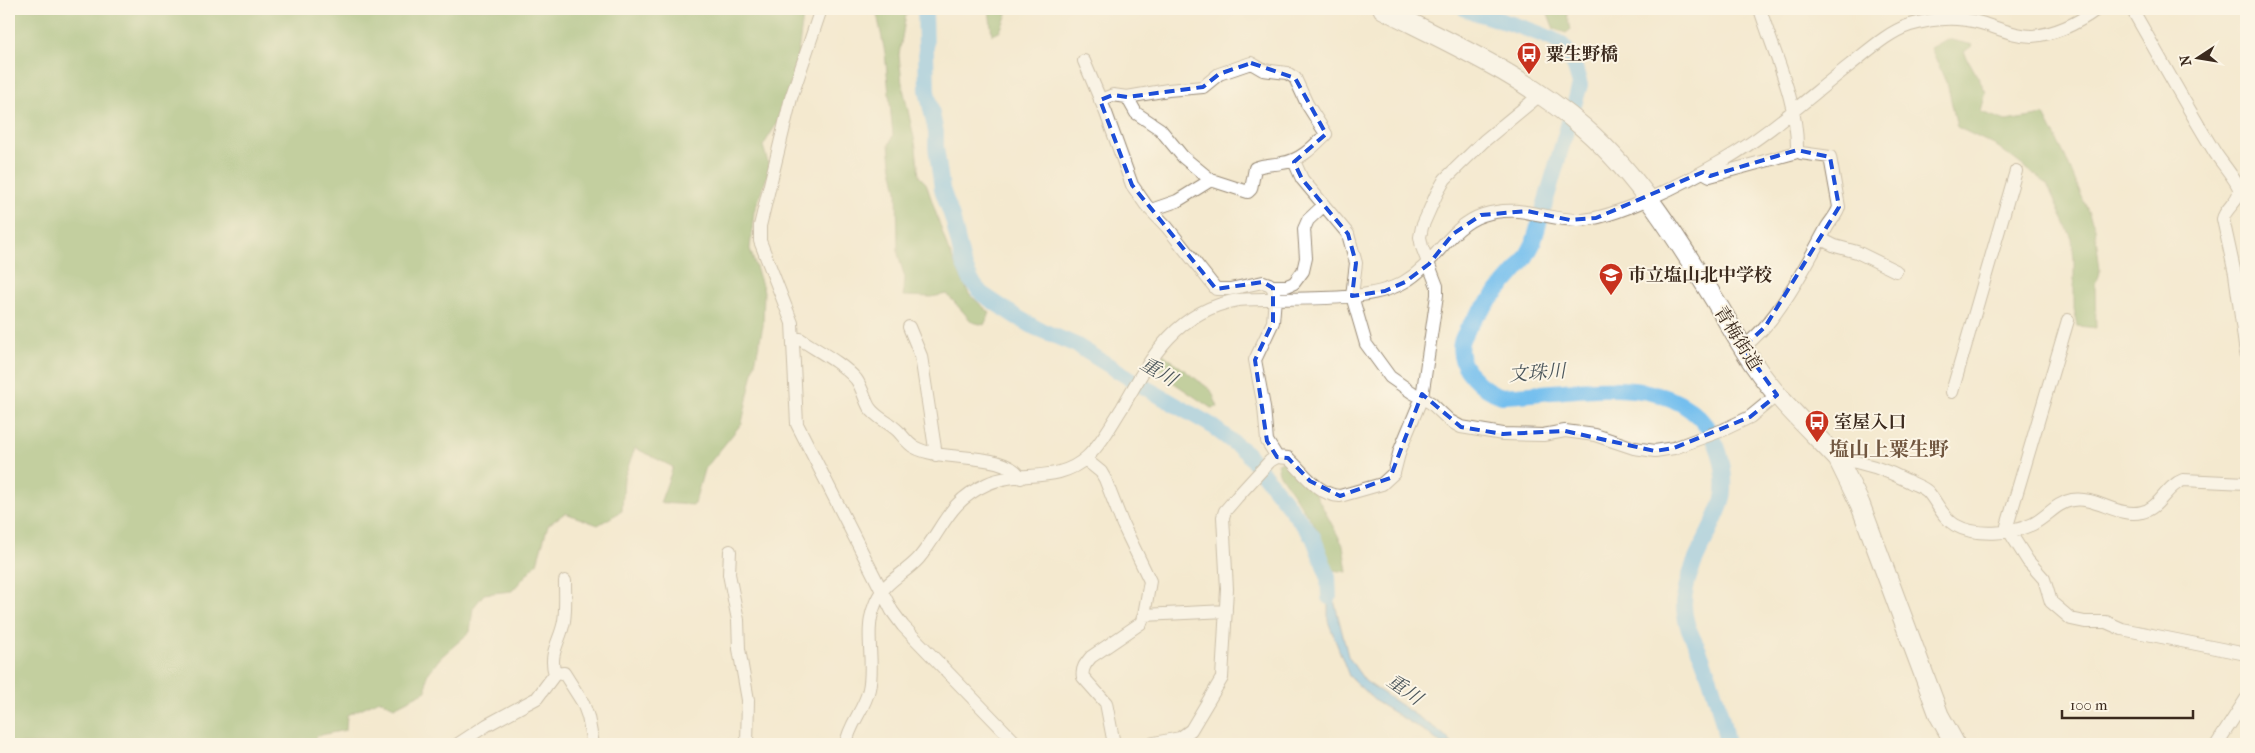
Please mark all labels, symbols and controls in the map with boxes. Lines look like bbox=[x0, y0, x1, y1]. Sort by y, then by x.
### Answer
north arrow bbox=[2172, 32, 2222, 82]
bus stop icon: 粟生野橋 bbox=[1516, 41, 1542, 75]
place label: 粟生野橋 bbox=[1546, 44, 1618, 65]
text: N bbox=[2176, 53, 2195, 68]
school or university icon: 市立塩山北中学校 bbox=[1598, 262, 1624, 296]
place label: 市立塩山北中学校 bbox=[1628, 265, 1772, 286]
street label: 青梅街道 bbox=[1710, 302, 1766, 374]
water label: 重川 bbox=[1137, 353, 1182, 392]
water label: 文珠川 bbox=[1508, 360, 1568, 386]
bus stop icon: 室屋入口 bbox=[1804, 409, 1830, 443]
place label: 室屋入口 bbox=[1834, 412, 1906, 433]
district label: 塩山上粟生野 bbox=[1829, 438, 1949, 461]
water label: 重川 bbox=[1383, 670, 1428, 711]
scale bar bbox=[2062, 688, 2194, 720]
text: 100 m bbox=[2070, 696, 2108, 714]

